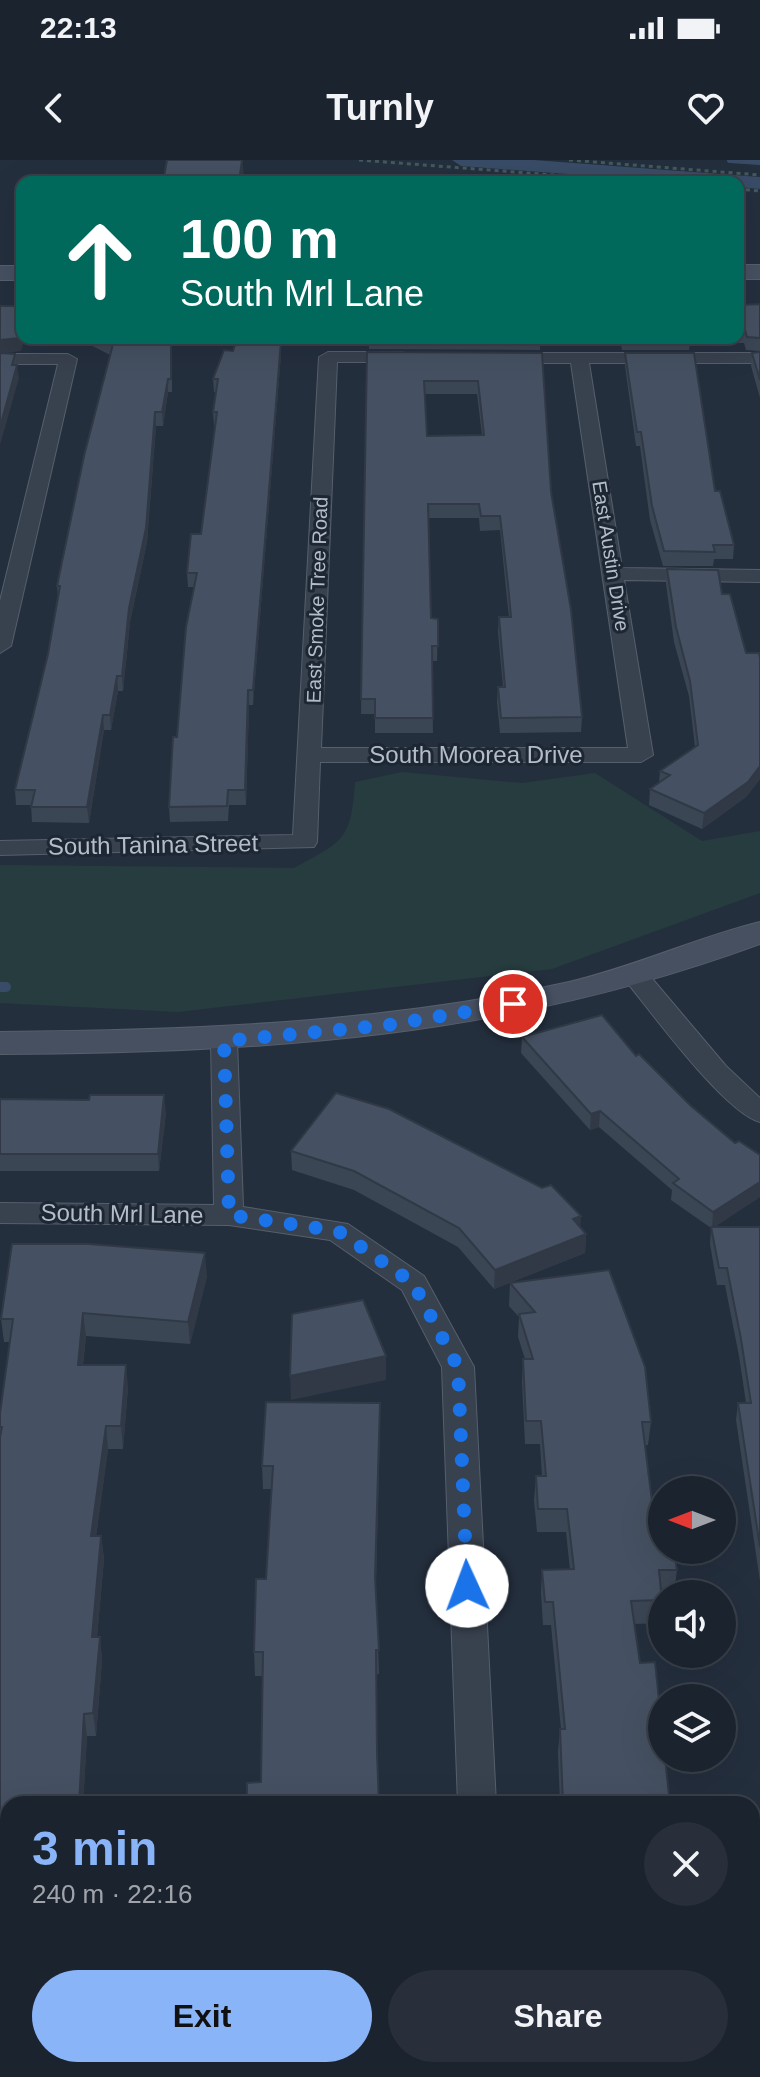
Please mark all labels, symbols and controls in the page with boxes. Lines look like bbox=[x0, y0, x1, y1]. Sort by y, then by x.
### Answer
text: 22:13 bbox=[40, 11, 117, 44]
icon: back bbox=[32, 86, 76, 130]
icon: heart bbox=[684, 86, 728, 130]
text: Turnly bbox=[326, 87, 434, 128]
text: 100 m bbox=[180, 207, 339, 270]
icon: ahead bbox=[48, 208, 152, 312]
text: South Mrl Lane bbox=[180, 273, 424, 314]
street label: East Austin Drive bbox=[588, 479, 634, 633]
street label: East Smoke Tree Road bbox=[302, 496, 332, 704]
street label: South Moorea Drive bbox=[369, 741, 583, 768]
street label: South Tanina Street bbox=[48, 829, 259, 860]
pin bbox=[479, 970, 547, 1038]
icon: arrive bbox=[491, 982, 535, 1026]
street label: South Mrl Lane bbox=[40, 1199, 204, 1228]
north arrow bbox=[648, 1476, 736, 1564]
map controls bbox=[648, 1476, 736, 1772]
position arrow bbox=[425, 1544, 509, 1628]
button: sound bbox=[648, 1580, 736, 1668]
button: layers bbox=[648, 1684, 736, 1772]
text: 3 min bbox=[32, 1822, 157, 1875]
button: close bbox=[644, 1822, 728, 1906]
text: 240 m · 22:16 bbox=[32, 1879, 192, 1909]
button: Exit bbox=[32, 1970, 372, 2062]
button: Share bbox=[388, 1970, 728, 2062]

